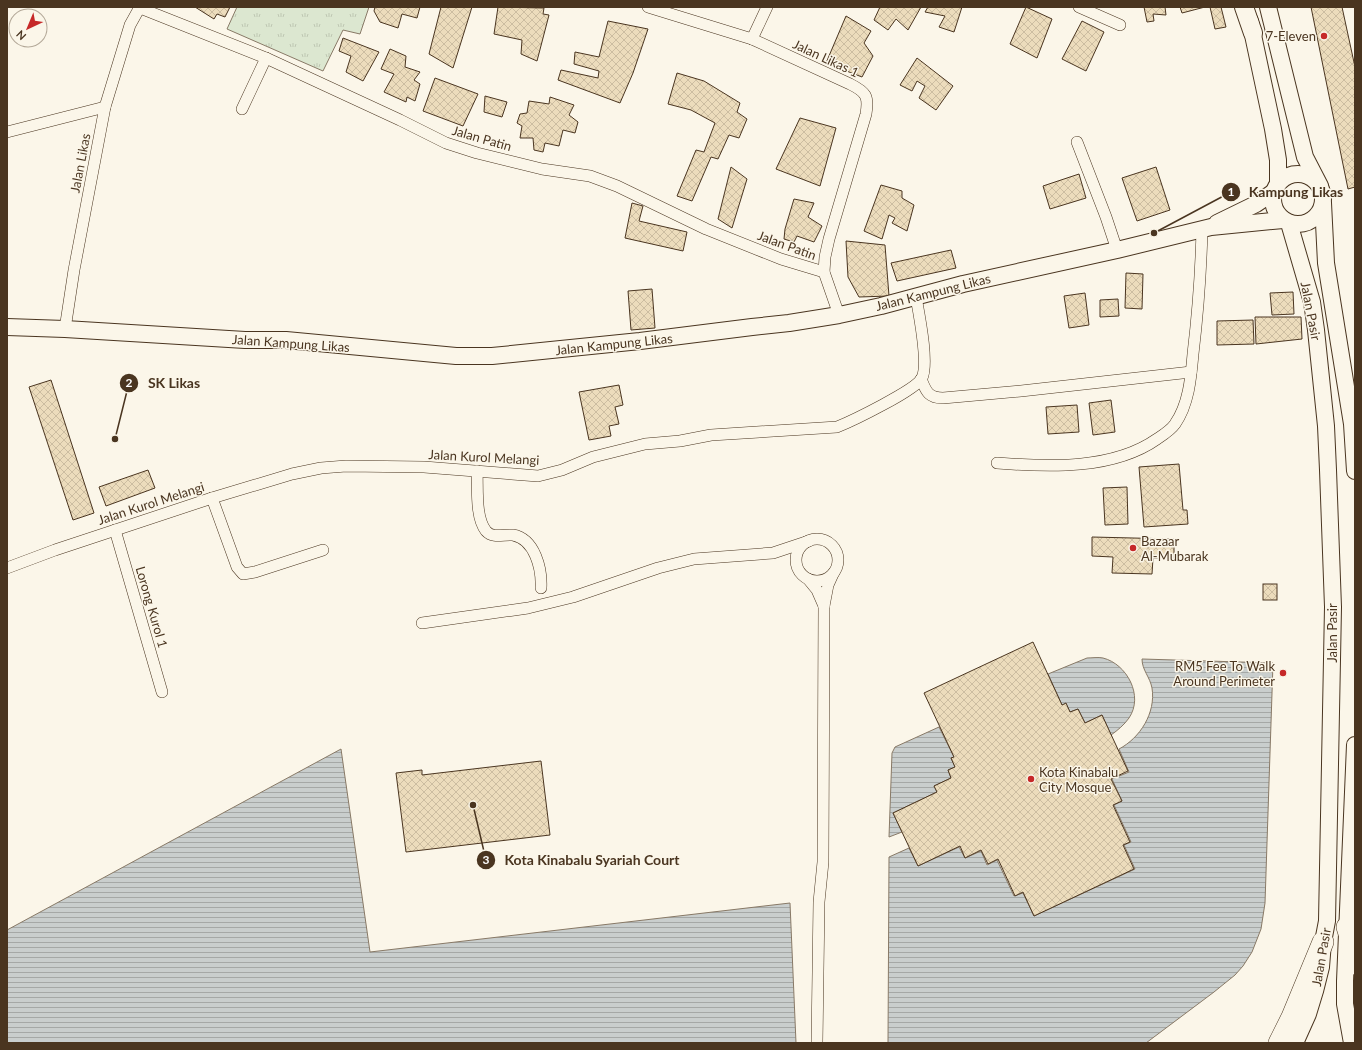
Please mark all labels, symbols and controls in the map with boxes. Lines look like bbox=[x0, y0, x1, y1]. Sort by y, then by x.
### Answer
north arrow bbox=[8, 8, 48, 48]
text: N bbox=[13, 28, 28, 43]
place label: 7-Eleven bbox=[1266, 28, 1316, 44]
marker: 7-Eleven bbox=[1319, 31, 1329, 41]
street label: Jalan Likas 1 bbox=[790, 36, 862, 80]
street label: Jalan Patin bbox=[450, 122, 514, 154]
street label: Jalan Likas bbox=[66, 132, 94, 194]
callout: Kampung Likas bbox=[1221, 179, 1351, 205]
text: Kampung Likas bbox=[1249, 183, 1343, 200]
text: 1 bbox=[1228, 184, 1235, 199]
street label: Jalan Patin bbox=[756, 227, 818, 263]
street label: Jalan Kampung Likas bbox=[874, 270, 992, 314]
street label: Jalan Pasir bbox=[1297, 280, 1325, 342]
street label: Jalan Kampung Likas bbox=[555, 330, 674, 358]
street label: Jalan Kampung Likas bbox=[232, 331, 351, 355]
callout: SK Likas bbox=[119, 370, 208, 396]
text: SK Likas bbox=[148, 374, 200, 391]
text: 2 bbox=[126, 375, 133, 390]
street label: Jalan Kurol Melangi bbox=[428, 446, 540, 468]
street label: Jalan Kurol Melangi bbox=[96, 478, 206, 528]
place label: Bazaar Al-Mubarak bbox=[1141, 533, 1209, 564]
marker: Bazaar Al-Mubarak bbox=[1128, 543, 1138, 553]
street label: Lorong Kurol 1 bbox=[133, 564, 171, 650]
street label: Jalan Pasir bbox=[1324, 603, 1340, 663]
place label: RM5 Fee To Walk Around Perimeter bbox=[1173, 658, 1275, 689]
marker: RM5 Fee To Walk Around Perimeter bbox=[1278, 668, 1288, 678]
place label: Kota Kinabalu City Mosque bbox=[1039, 764, 1118, 795]
marker: Kota Kinabalu City Mosque bbox=[1026, 774, 1036, 784]
callout: Kota Kinabalu Syariah Court bbox=[476, 847, 687, 873]
text: Kota Kinabalu Syariah Court bbox=[505, 851, 680, 868]
text: 3 bbox=[483, 852, 490, 867]
street label: Jalan Pasir bbox=[1308, 926, 1334, 988]

